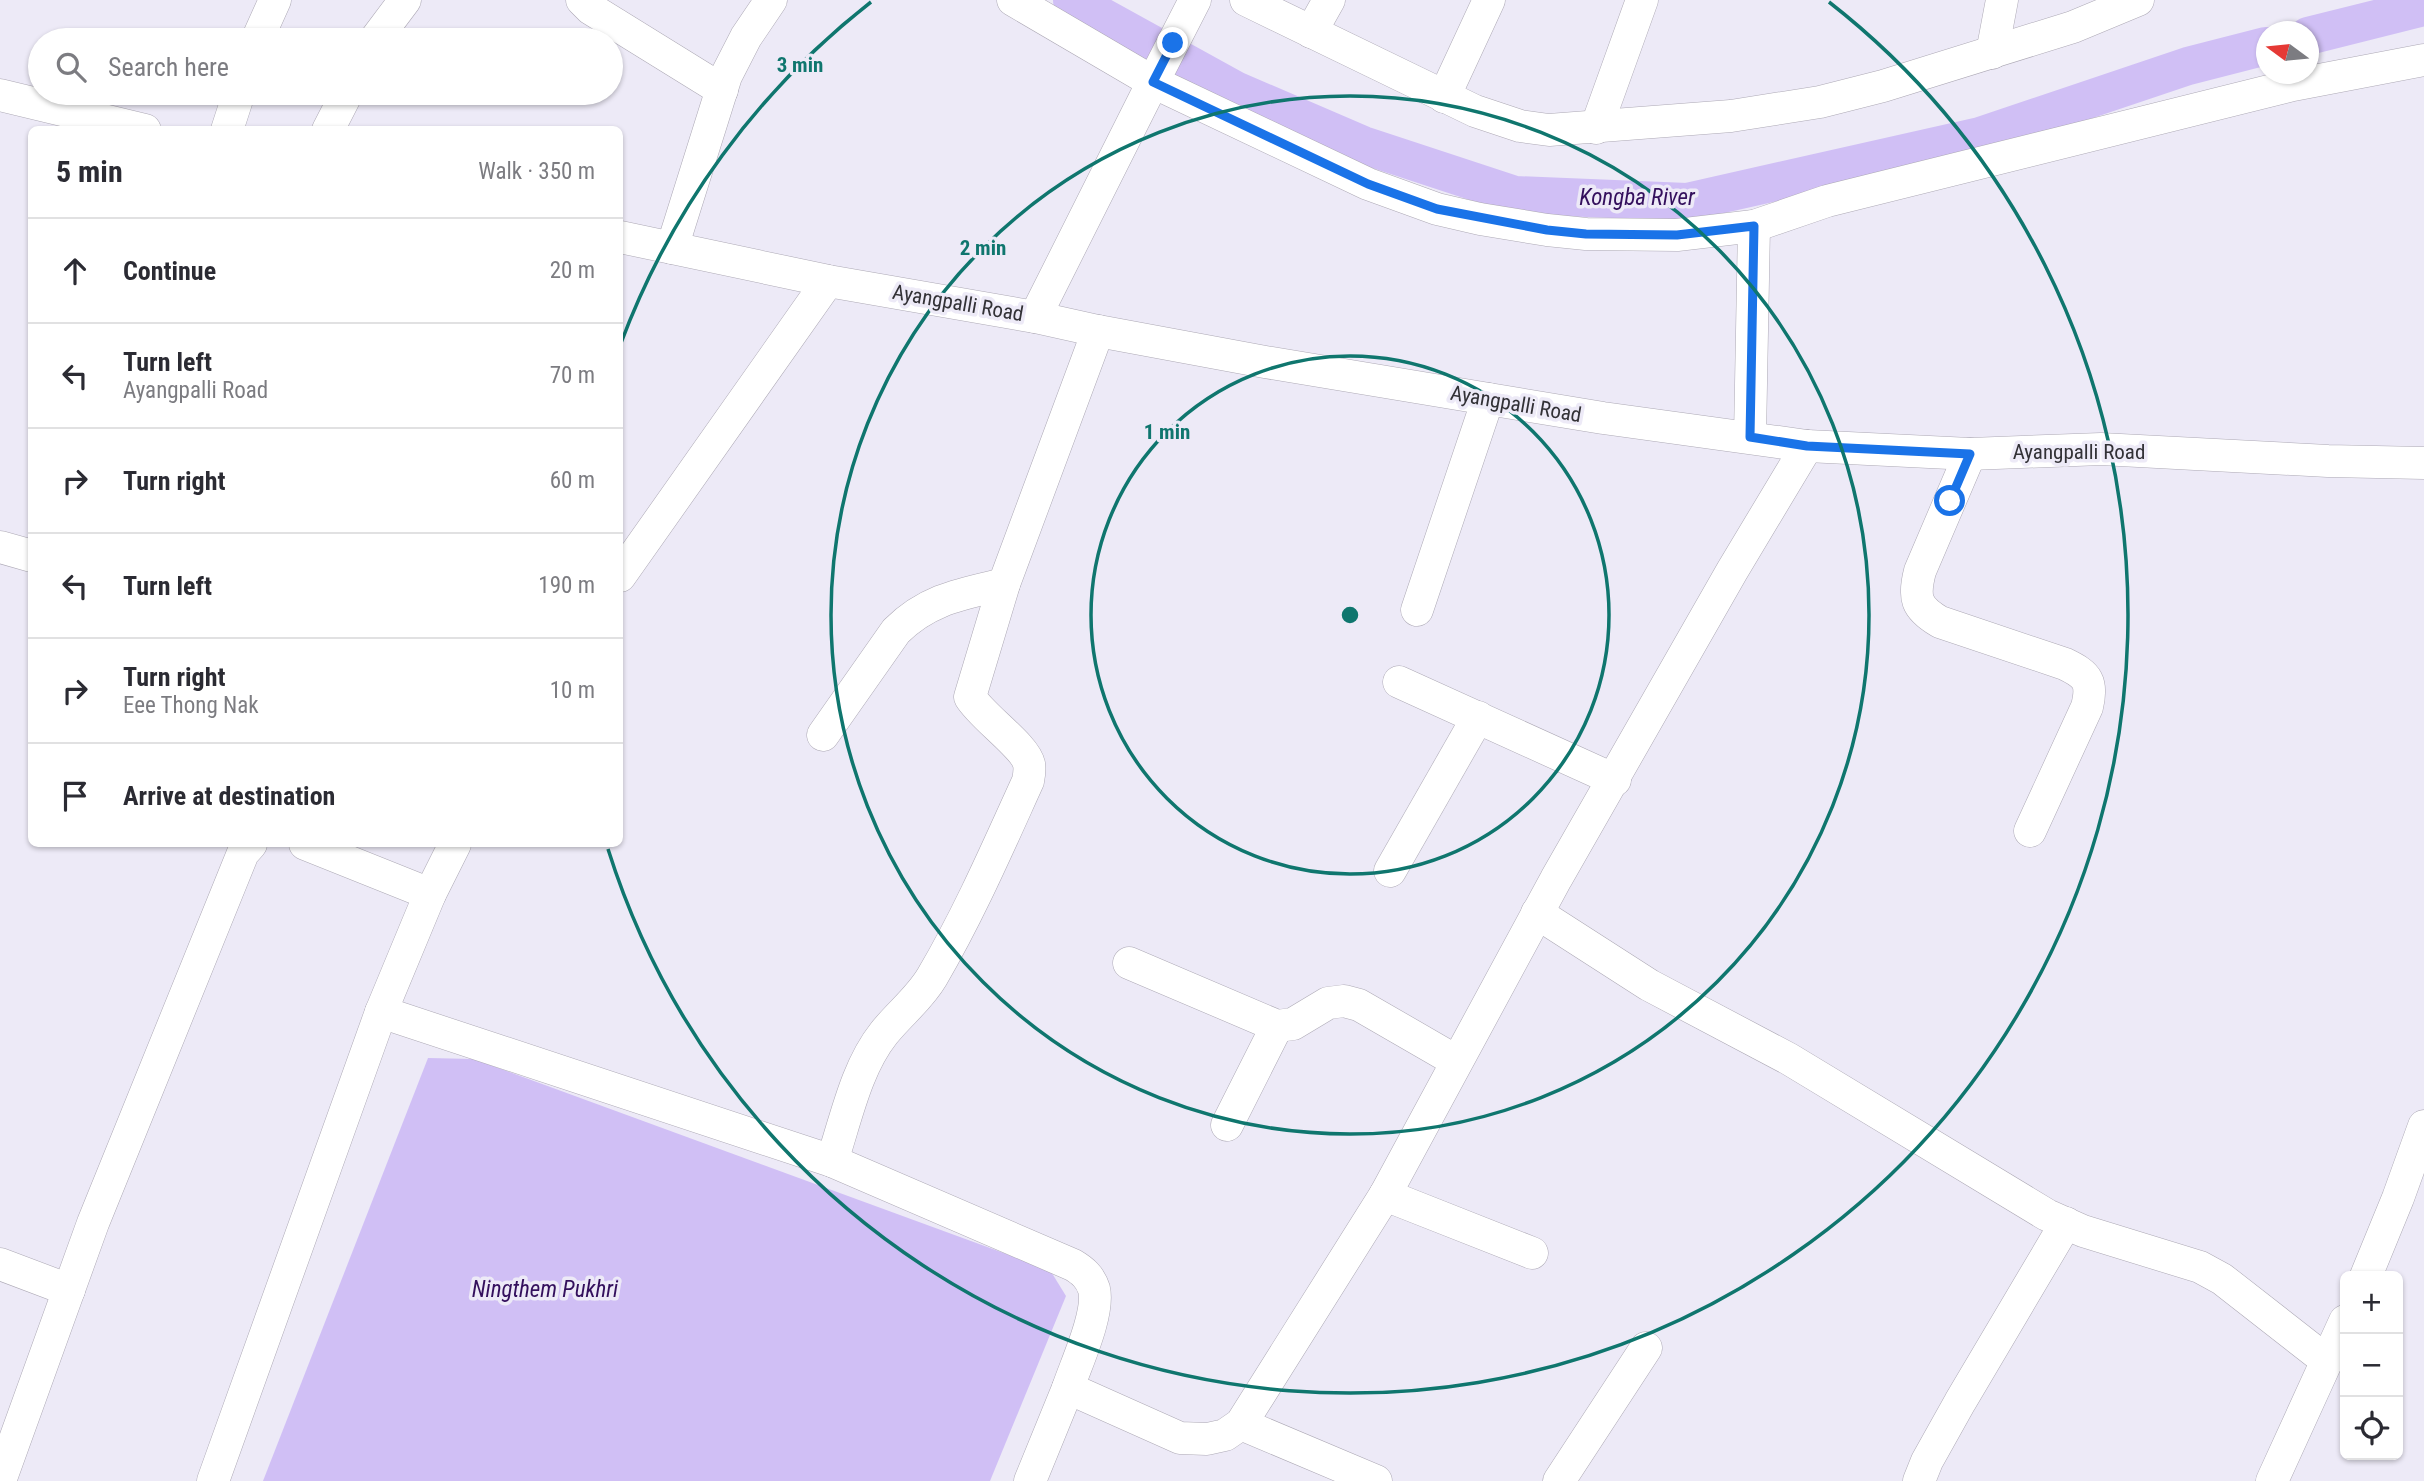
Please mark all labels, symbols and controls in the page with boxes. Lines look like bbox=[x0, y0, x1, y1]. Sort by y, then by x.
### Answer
north arrow bbox=[2256, 21, 2319, 84]
route end bbox=[1157, 27, 1188, 58]
search box bbox=[28, 28, 623, 105]
icon: search bbox=[52, 48, 90, 86]
text: Search here bbox=[108, 52, 229, 82]
text: 3 min bbox=[777, 53, 823, 77]
text: 5 min bbox=[56, 154, 123, 189]
text: Walk · 350 m bbox=[478, 158, 595, 185]
water label: Kongba River bbox=[1579, 184, 1696, 211]
text: 2 min bbox=[960, 236, 1006, 260]
icon: ahead bbox=[56, 252, 94, 290]
text: Continue bbox=[123, 256, 216, 286]
text: 20 m bbox=[550, 257, 595, 284]
street label: Ayangpalli Road bbox=[891, 280, 1025, 326]
text: Turn left bbox=[123, 347, 212, 377]
icon: left bbox=[56, 357, 94, 395]
text: 70 m bbox=[550, 362, 595, 389]
text: Ayangpalli Road bbox=[123, 377, 268, 404]
street label: Ayangpalli Road bbox=[1449, 381, 1583, 427]
text: 1 min bbox=[1144, 420, 1190, 444]
street label: Ayangpalli Road bbox=[2013, 440, 2145, 464]
icon: right bbox=[56, 462, 94, 500]
text: Turn right bbox=[123, 466, 225, 496]
text: 60 m bbox=[550, 467, 595, 494]
route start bbox=[1934, 485, 1965, 516]
icon: left bbox=[56, 567, 94, 605]
text: Turn left bbox=[123, 571, 212, 601]
text: 190 m bbox=[538, 572, 595, 599]
centre of rings bbox=[1338, 603, 1362, 627]
text: Turn right bbox=[123, 662, 225, 692]
icon: right bbox=[56, 672, 94, 710]
text: 10 m bbox=[550, 677, 595, 704]
text: Eee Thong Nak bbox=[123, 692, 259, 719]
icon: arrive bbox=[56, 777, 94, 815]
text: Arrive at destination bbox=[123, 781, 335, 811]
map controls bbox=[2340, 1271, 2403, 1460]
button: + bbox=[2340, 1271, 2403, 1334]
water label: Ningthem Pukhri bbox=[472, 1276, 619, 1303]
button: − bbox=[2340, 1334, 2403, 1397]
button: locate bbox=[2340, 1397, 2403, 1460]

